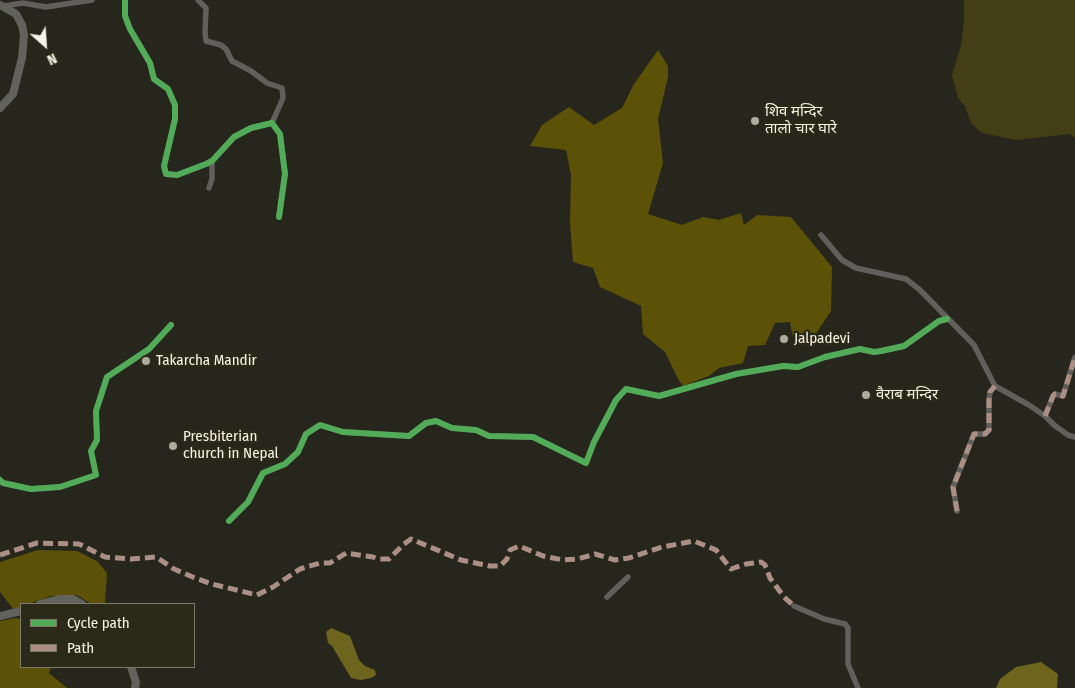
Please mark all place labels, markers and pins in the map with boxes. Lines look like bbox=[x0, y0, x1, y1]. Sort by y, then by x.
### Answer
place label: शिव मन्दिर तालो चार घारे bbox=[765, 103, 837, 138]
marker: शिव मन्दिर तालो चार घारे bbox=[749, 115, 761, 127]
place label: Jalpadevi bbox=[794, 330, 850, 348]
marker: Jalpadevi bbox=[778, 333, 790, 345]
place label: Takarcha Mandir bbox=[156, 352, 257, 370]
marker: Takarcha Mandir bbox=[140, 355, 152, 367]
place label: वैराब मन्दिर bbox=[876, 386, 938, 404]
marker: वैराब मन्दिर bbox=[860, 389, 872, 401]
place label: Presbiterian church in Nepal bbox=[183, 428, 279, 463]
marker: Presbiterian church in Nepal bbox=[167, 440, 179, 452]

